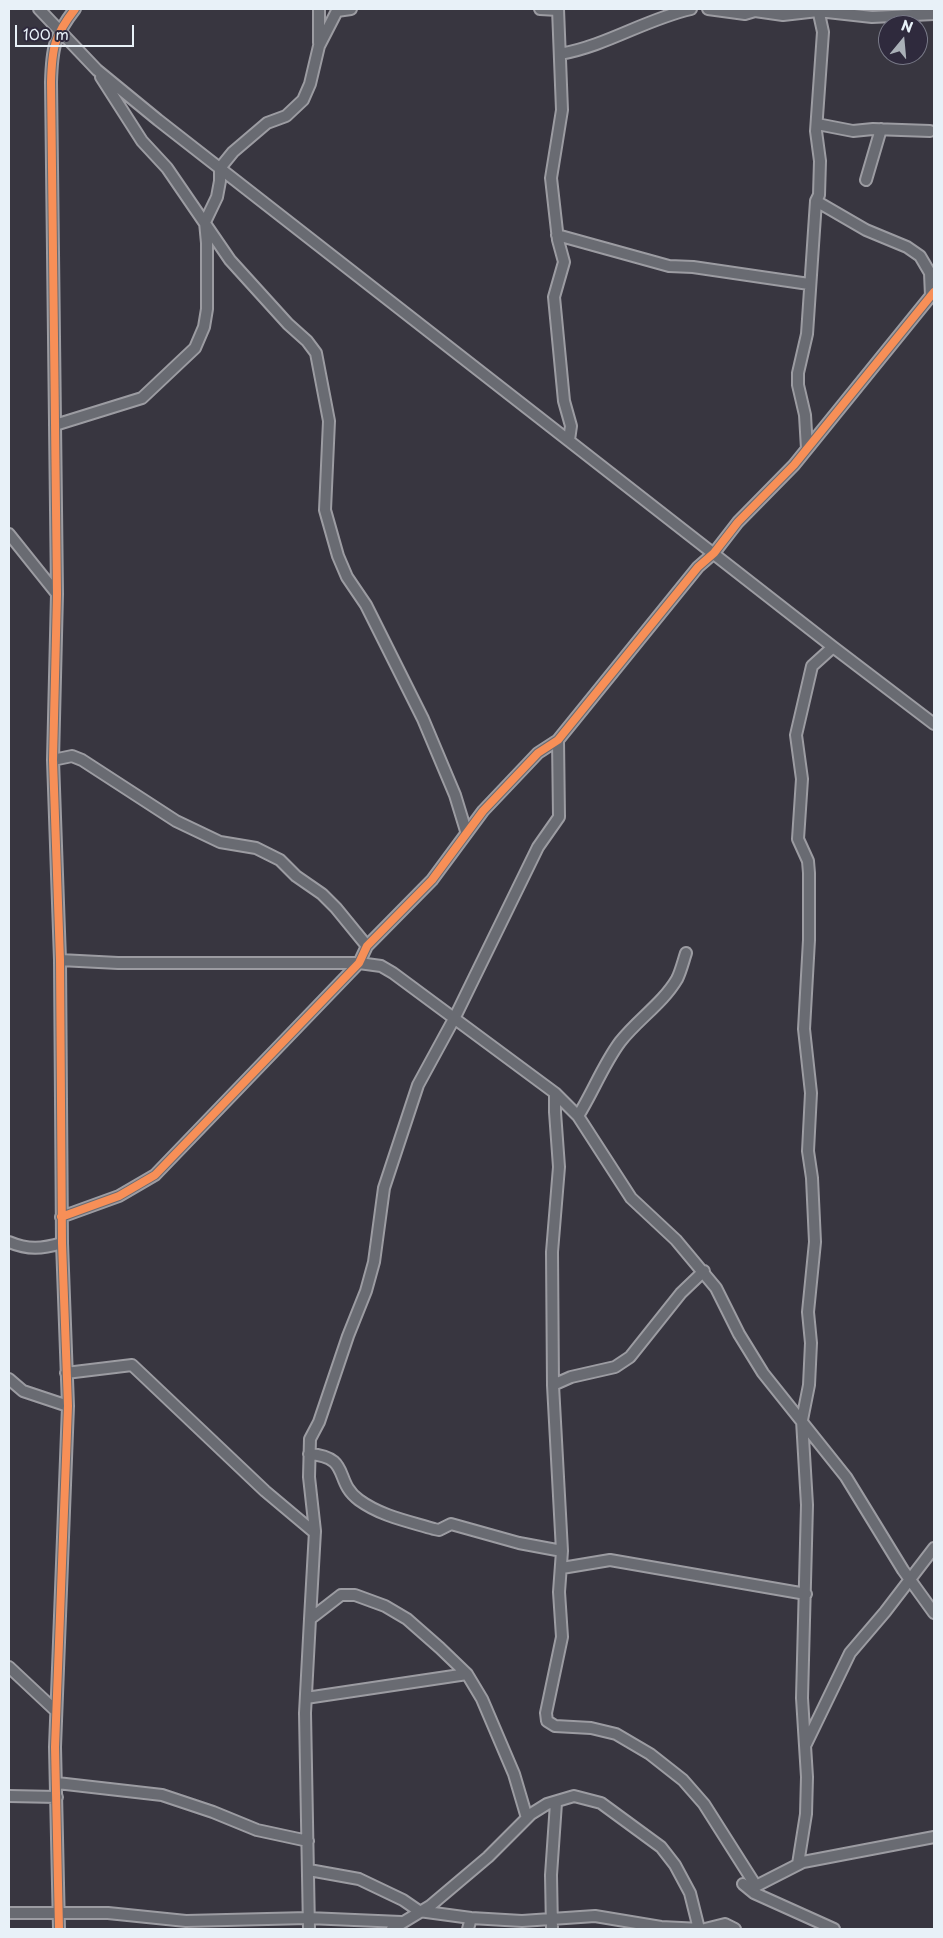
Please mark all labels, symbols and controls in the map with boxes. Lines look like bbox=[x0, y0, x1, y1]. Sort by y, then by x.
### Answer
text: N bbox=[899, 14, 916, 38]
scale bar bbox=[18, 15, 136, 47]
north arrow bbox=[878, 15, 928, 65]
text: 100 m bbox=[23, 22, 69, 45]

